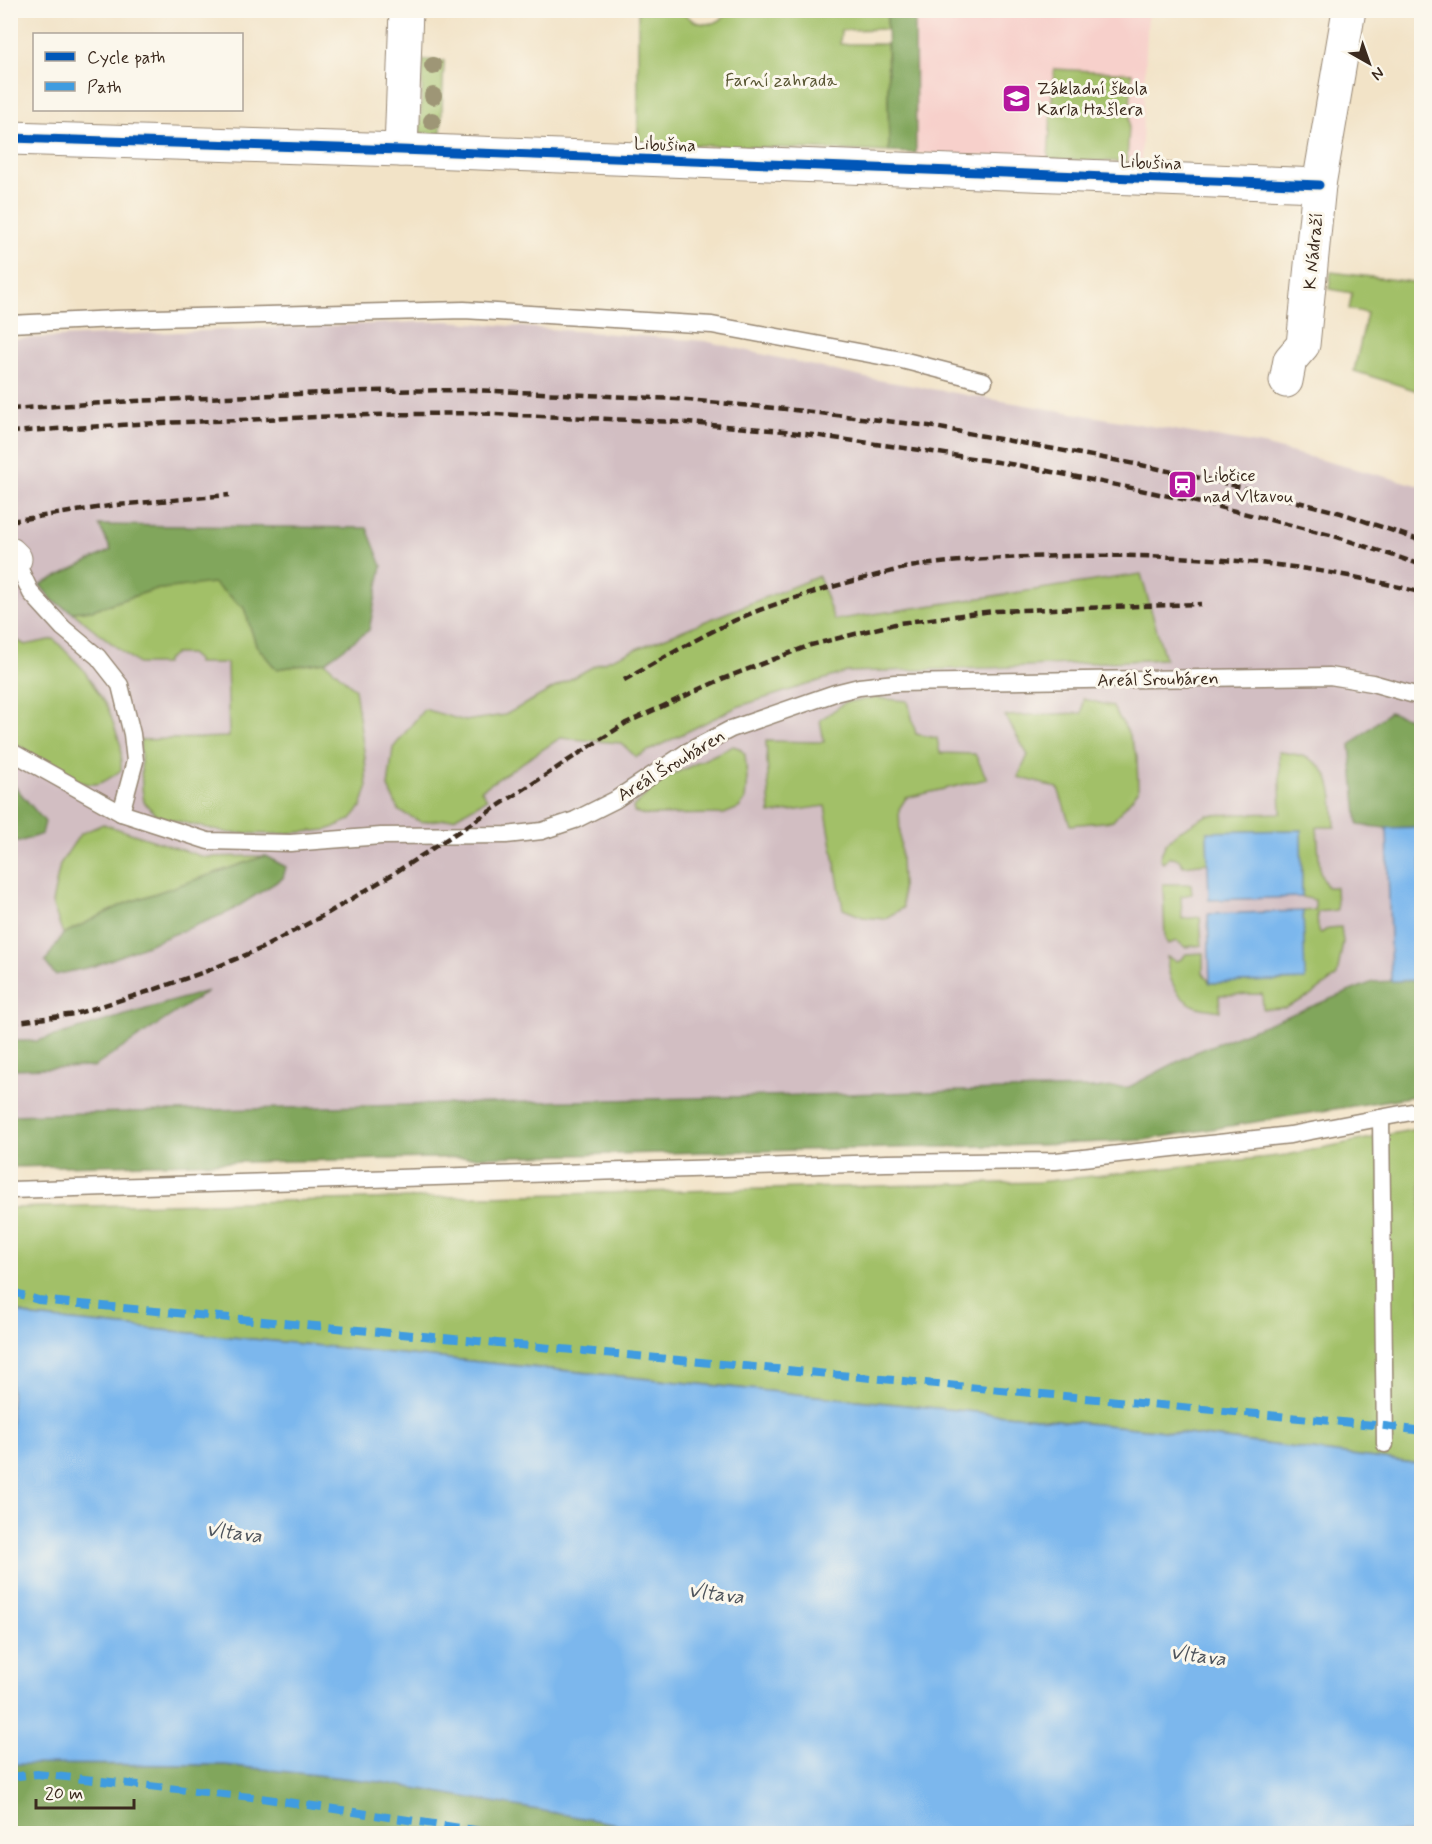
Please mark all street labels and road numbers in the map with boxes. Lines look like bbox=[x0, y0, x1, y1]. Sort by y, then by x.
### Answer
street label: Libušina bbox=[634, 132, 696, 158]
street label: Libušina bbox=[1120, 150, 1182, 176]
street label: K Nádraží bbox=[1299, 212, 1329, 291]
street label: Areál Šroubáren bbox=[1097, 667, 1219, 693]
street label: Areál Šroubáren bbox=[613, 724, 730, 807]

